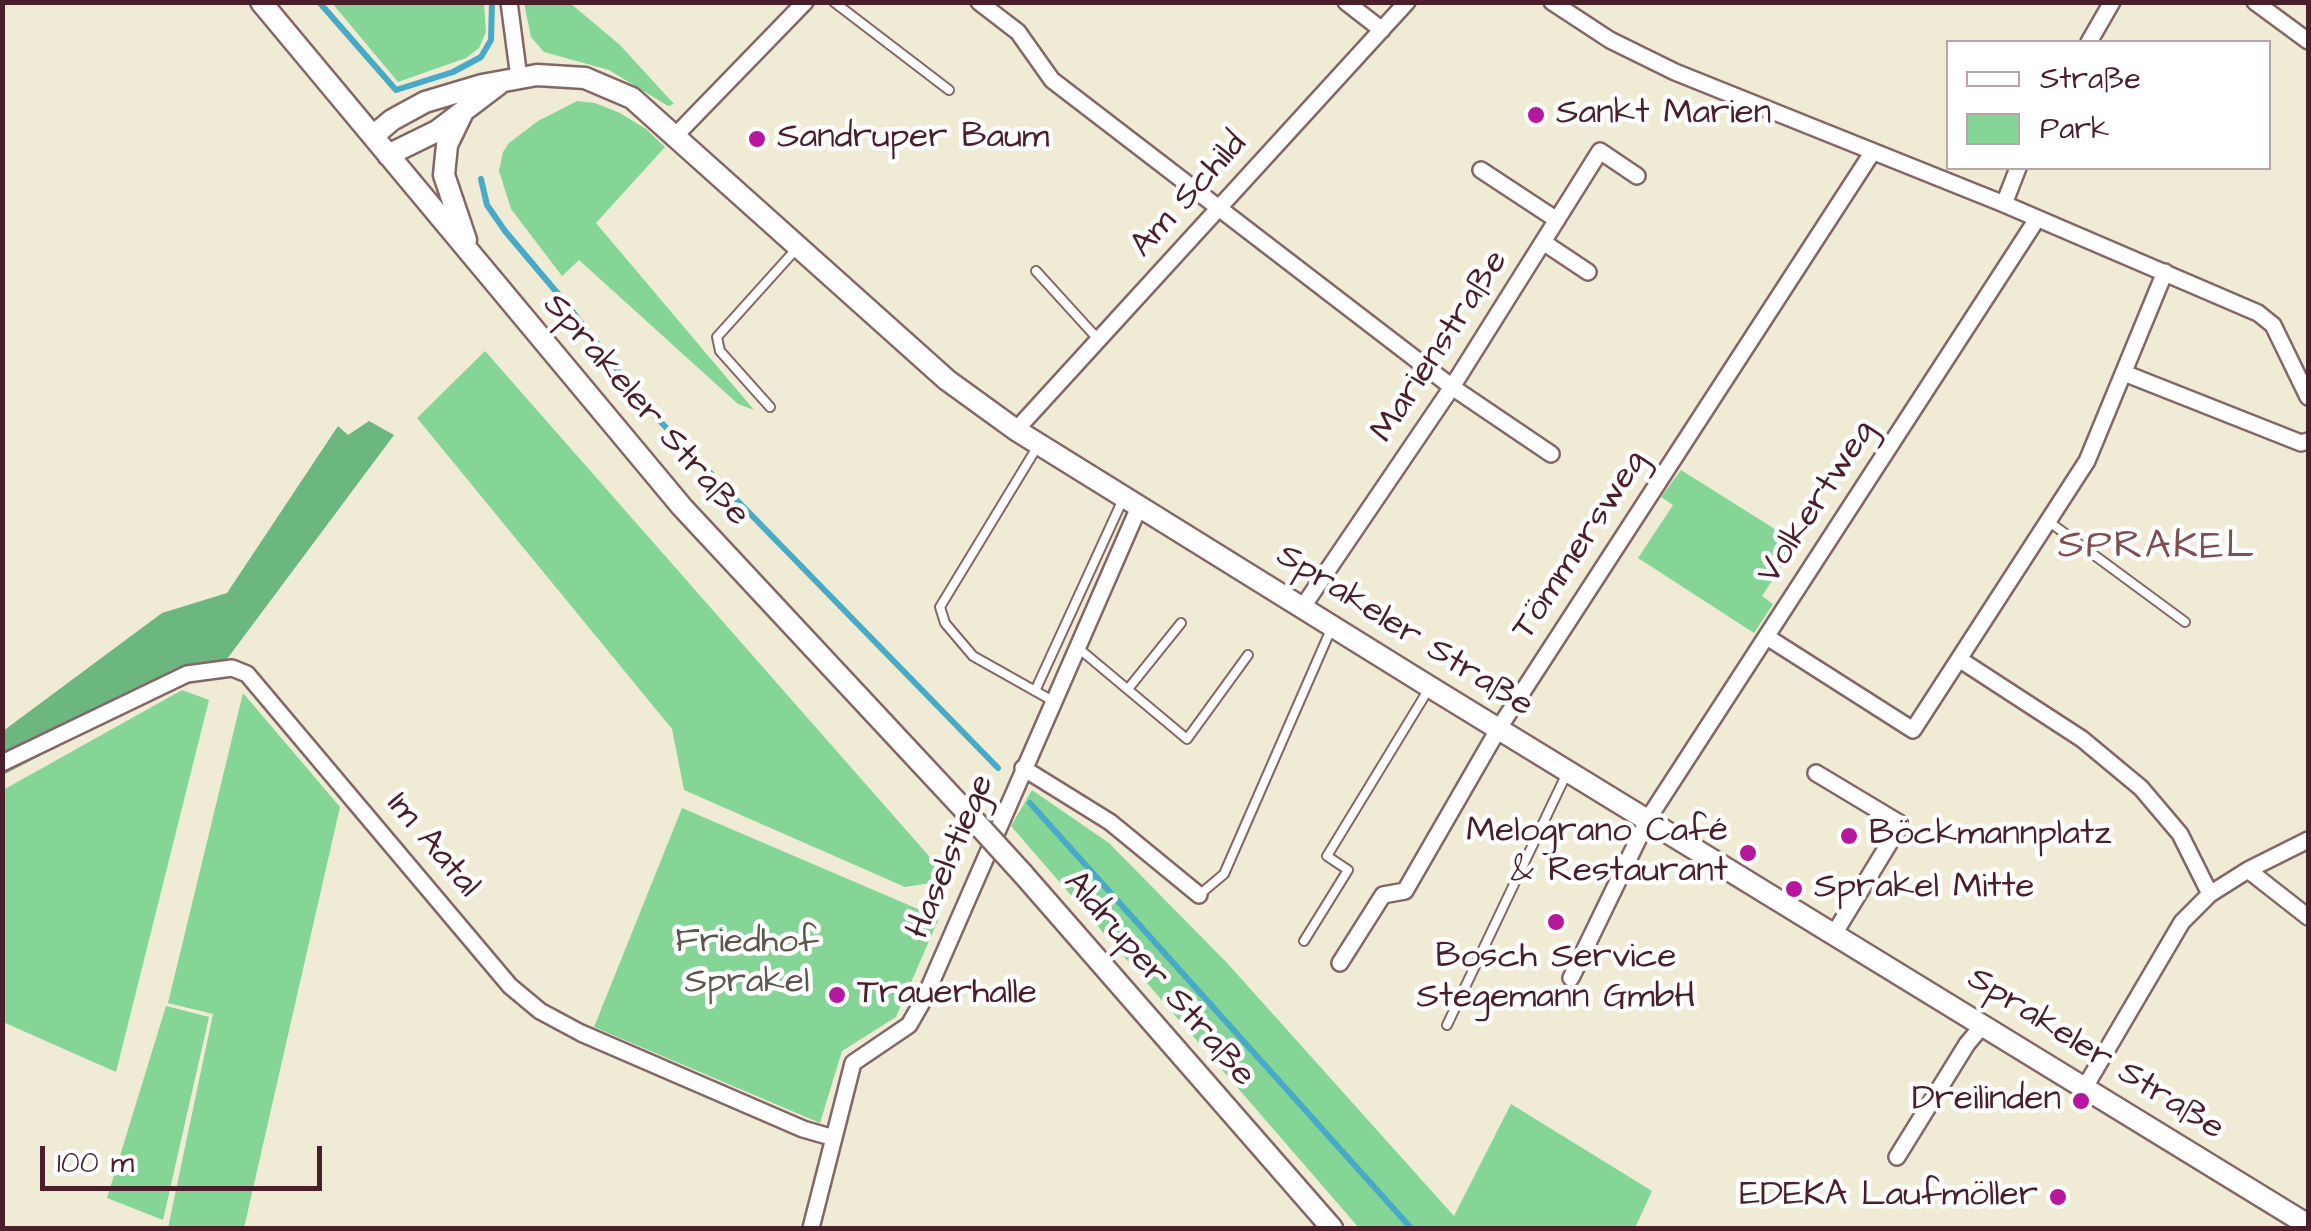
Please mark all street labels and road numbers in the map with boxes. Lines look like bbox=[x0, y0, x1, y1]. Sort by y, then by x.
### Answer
street label: Am Schild bbox=[1123, 125, 1257, 267]
street label: Marienstraße bbox=[1363, 243, 1519, 451]
street label: Sprakeler Straße bbox=[532, 286, 758, 536]
street label: Volkertweg bbox=[1750, 413, 1886, 593]
street label: Tömmersweg bbox=[1504, 444, 1658, 648]
street label: Sprakeler Straße bbox=[1268, 536, 1540, 728]
street label: Haselstiege bbox=[899, 769, 1005, 945]
street label: Im Aatal bbox=[376, 785, 488, 907]
street label: Aldruper Straße bbox=[1053, 863, 1263, 1097]
street label: Sprakeler Straße bbox=[1959, 959, 2231, 1151]

